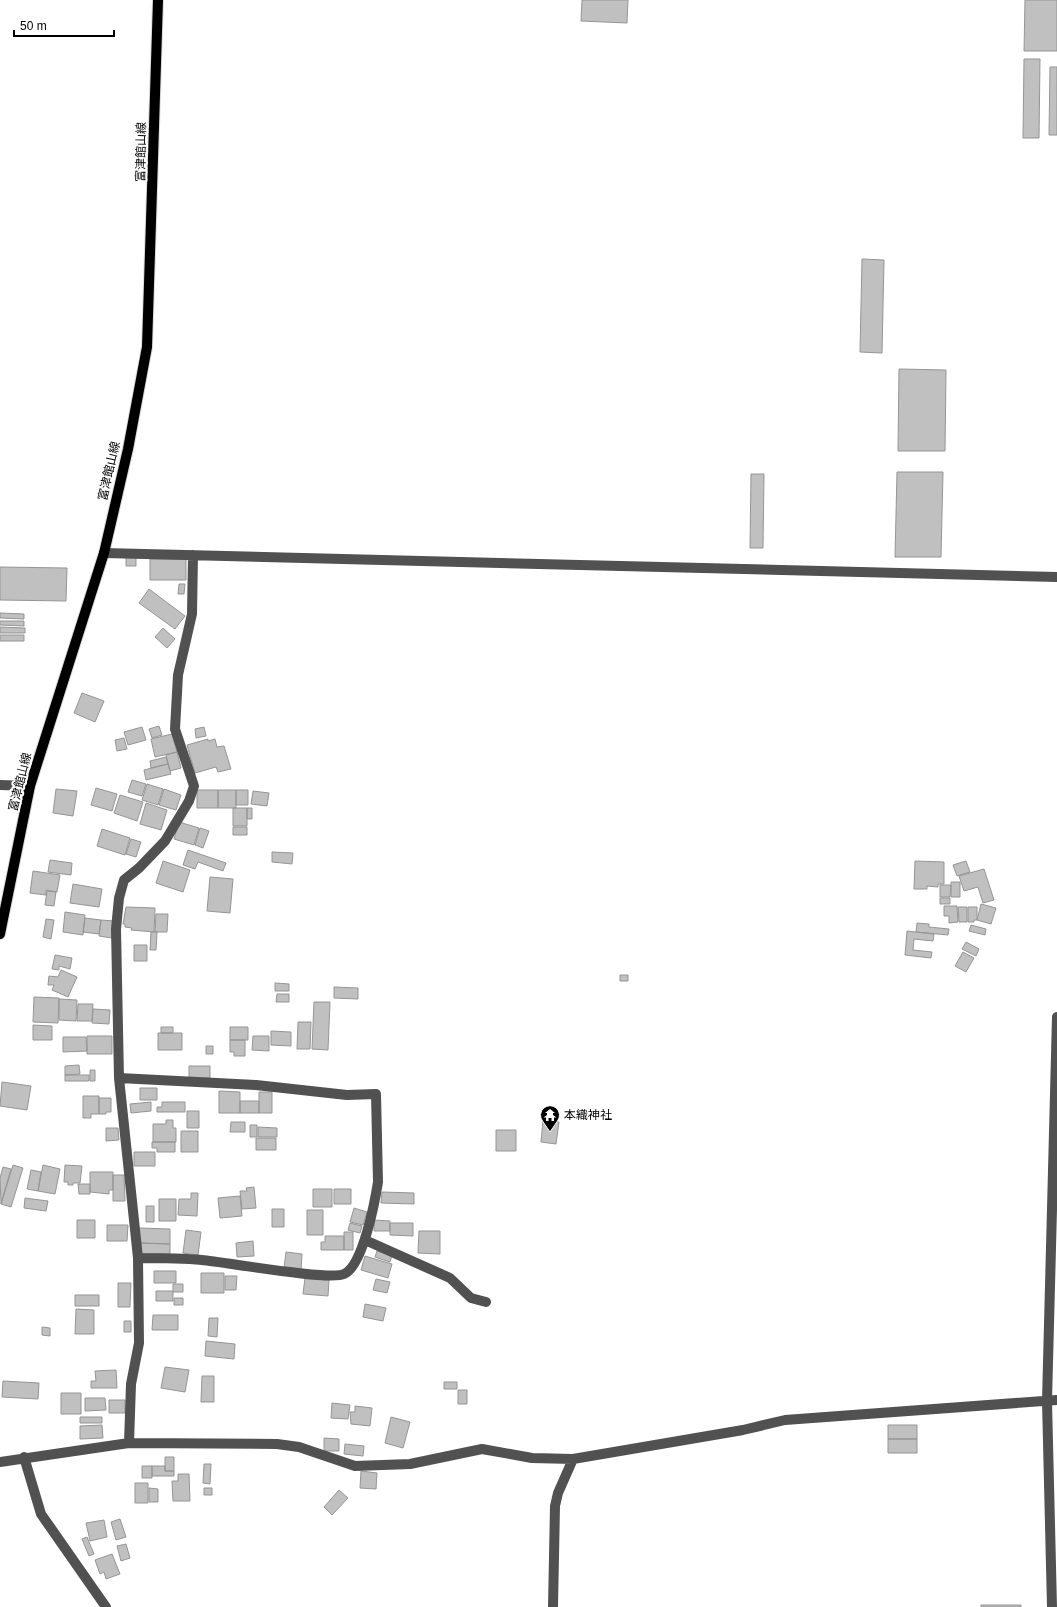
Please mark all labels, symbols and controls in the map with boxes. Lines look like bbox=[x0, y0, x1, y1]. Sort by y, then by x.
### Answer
scale bar bbox=[14, 12, 114, 38]
text: 50 m bbox=[20, 19, 47, 33]
street label: 富津館山線 bbox=[133, 122, 149, 182]
street label: 富津館山線 bbox=[95, 440, 123, 502]
street label: 富津館山線 bbox=[6, 751, 34, 813]
temple icon: 本織神社 bbox=[539, 1104, 561, 1132]
place label: 本織神社 bbox=[564, 1108, 612, 1122]

